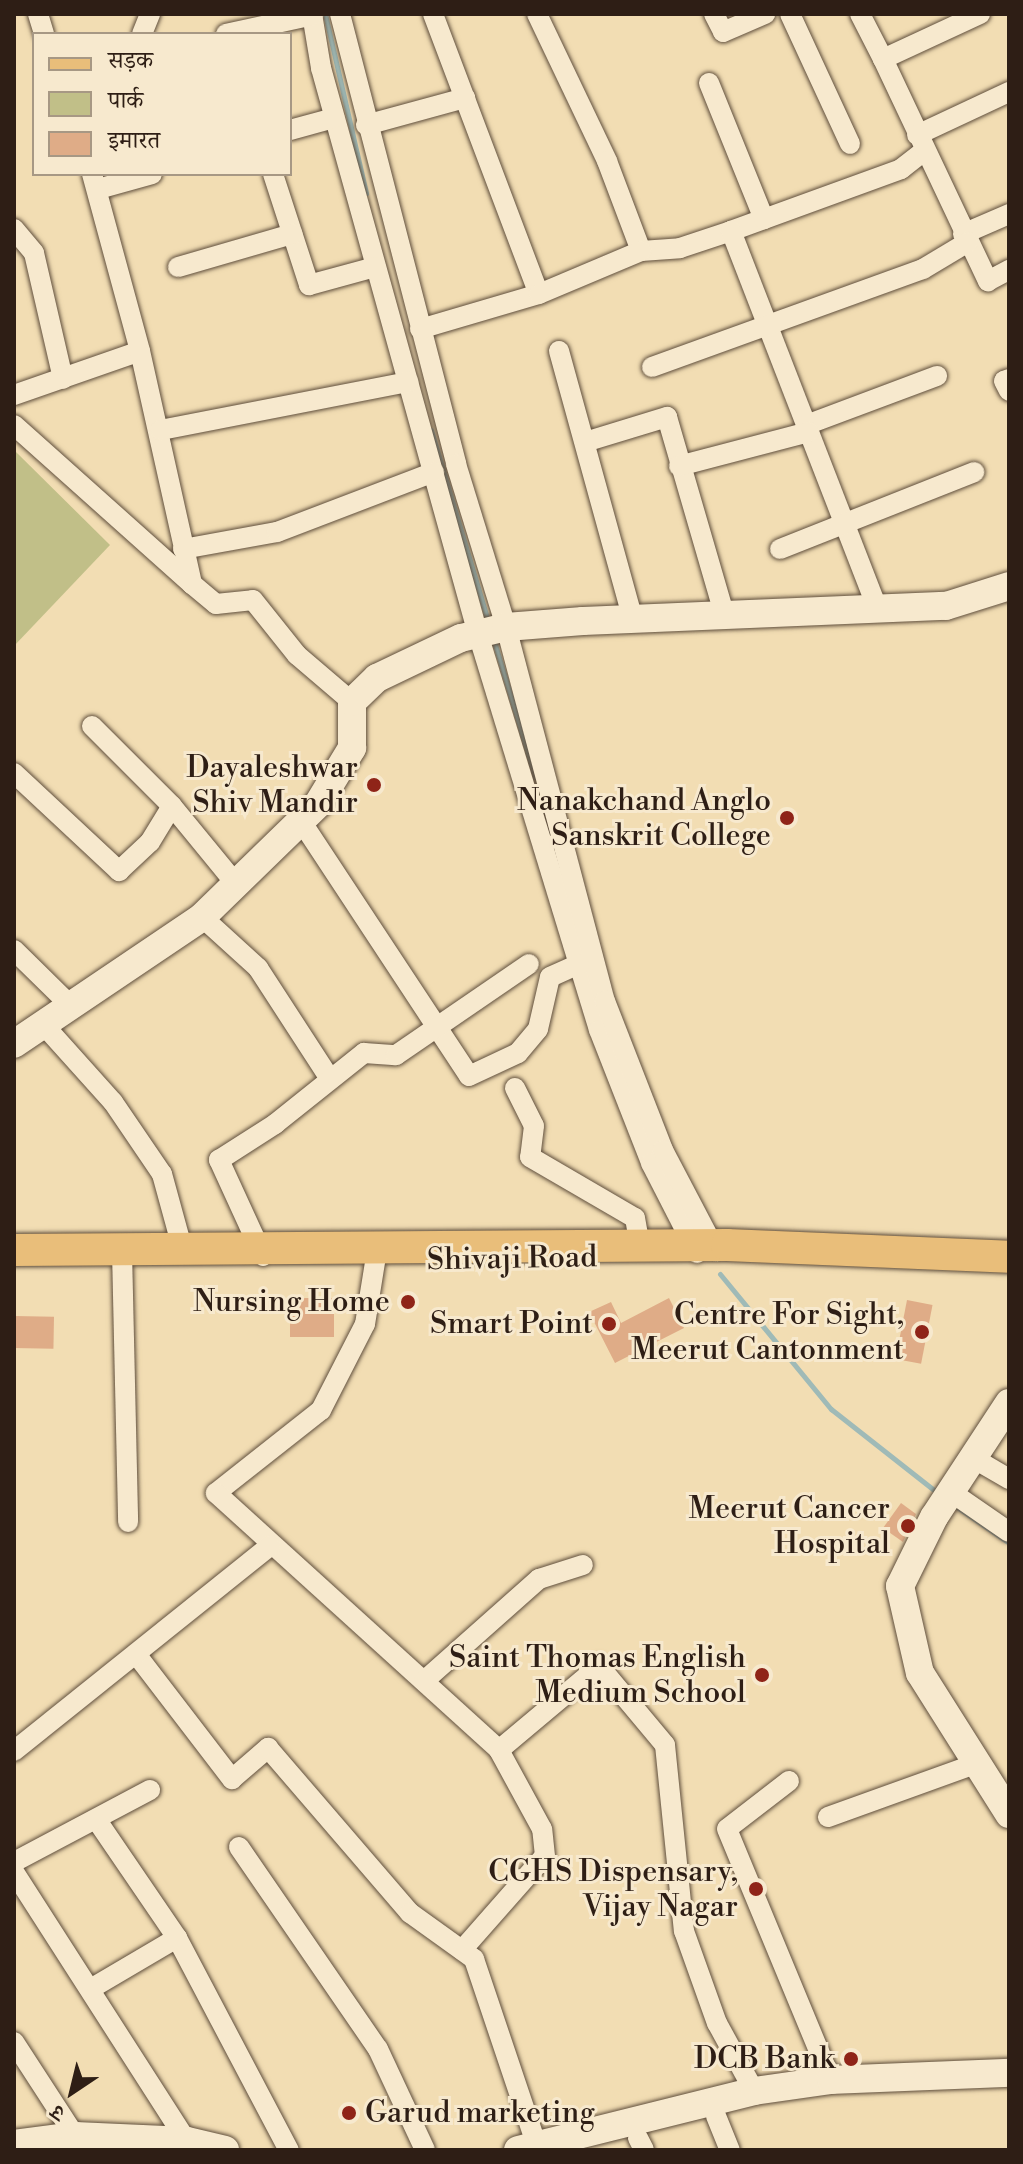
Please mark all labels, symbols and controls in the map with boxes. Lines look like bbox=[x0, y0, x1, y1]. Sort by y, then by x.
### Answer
legend bbox=[32, 32, 292, 176]
text: सड़क bbox=[108, 46, 153, 76]
text: पार्क bbox=[108, 86, 143, 116]
text: इमारत bbox=[108, 126, 160, 156]
place label: Dayaleshwar Shiv Mandir bbox=[186, 750, 358, 820]
marker: Dayaleshwar Shiv Mandir bbox=[365, 776, 383, 794]
place label: Nanakchand Anglo Sanskrit College bbox=[517, 783, 771, 854]
marker: Nanakchand Anglo Sanskrit College bbox=[778, 809, 796, 827]
street label: Shivaji Road bbox=[427, 1240, 597, 1278]
place label: Nursing Home bbox=[193, 1284, 390, 1320]
marker: Nursing Home bbox=[397, 1291, 419, 1313]
place label: Centre For Sight, Meerut Cantonment bbox=[631, 1297, 904, 1368]
place label: Smart Point bbox=[430, 1306, 593, 1342]
marker: Smart Point bbox=[600, 1315, 618, 1333]
marker: Centre For Sight, Meerut Cantonment bbox=[911, 1321, 933, 1343]
place label: Meerut Cancer Hospital bbox=[689, 1491, 890, 1562]
marker: Meerut Cancer Hospital bbox=[897, 1515, 919, 1537]
place label: Saint Thomas English Medium School bbox=[449, 1640, 746, 1710]
marker: Saint Thomas English Medium School bbox=[753, 1666, 771, 1684]
place label: CGHS Dispensary, Vijay Nagar bbox=[488, 1854, 738, 1924]
marker: CGHS Dispensary, Vijay Nagar bbox=[745, 1878, 767, 1900]
place label: DCB Bank bbox=[694, 2041, 835, 2077]
marker: DCB Bank bbox=[842, 2050, 860, 2068]
north arrow bbox=[32, 2052, 112, 2132]
place label: Garud marketing bbox=[365, 2095, 595, 2131]
text: उ bbox=[46, 2098, 70, 2126]
marker: Garud marketing bbox=[340, 2104, 358, 2122]

